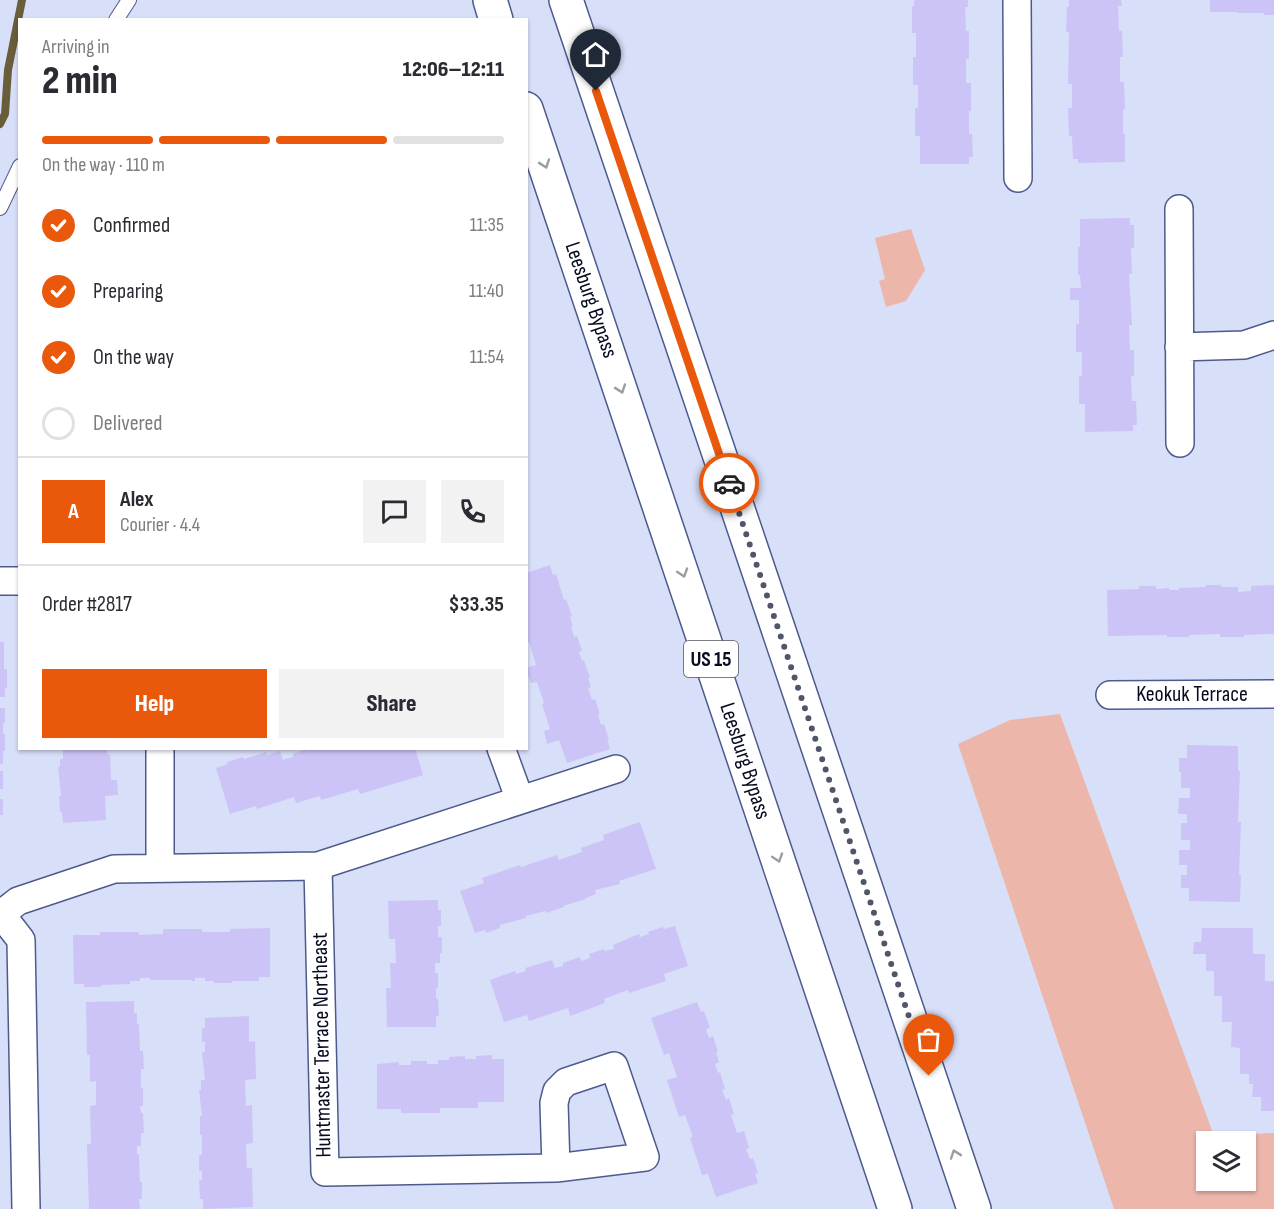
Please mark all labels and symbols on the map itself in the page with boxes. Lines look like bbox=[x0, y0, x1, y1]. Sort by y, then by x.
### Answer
pin bbox=[570, 29, 621, 91]
one-way arrow bbox=[538, 158, 551, 169]
street label: Leesburg Bypass bbox=[559, 238, 623, 362]
one-way arrow bbox=[614, 383, 626, 394]
courier bbox=[699, 453, 759, 513]
one-way arrow bbox=[676, 567, 688, 578]
road number: US 15 bbox=[684, 641, 738, 677]
street label: Keokuk Terrace bbox=[1136, 681, 1248, 708]
street label: Leesburg Bypass bbox=[713, 699, 777, 823]
one-way arrow bbox=[770, 852, 783, 863]
street label: Huntmaster Terrace Northeast bbox=[307, 932, 337, 1158]
pin bbox=[903, 1014, 954, 1076]
one-way arrow bbox=[950, 1149, 963, 1160]

